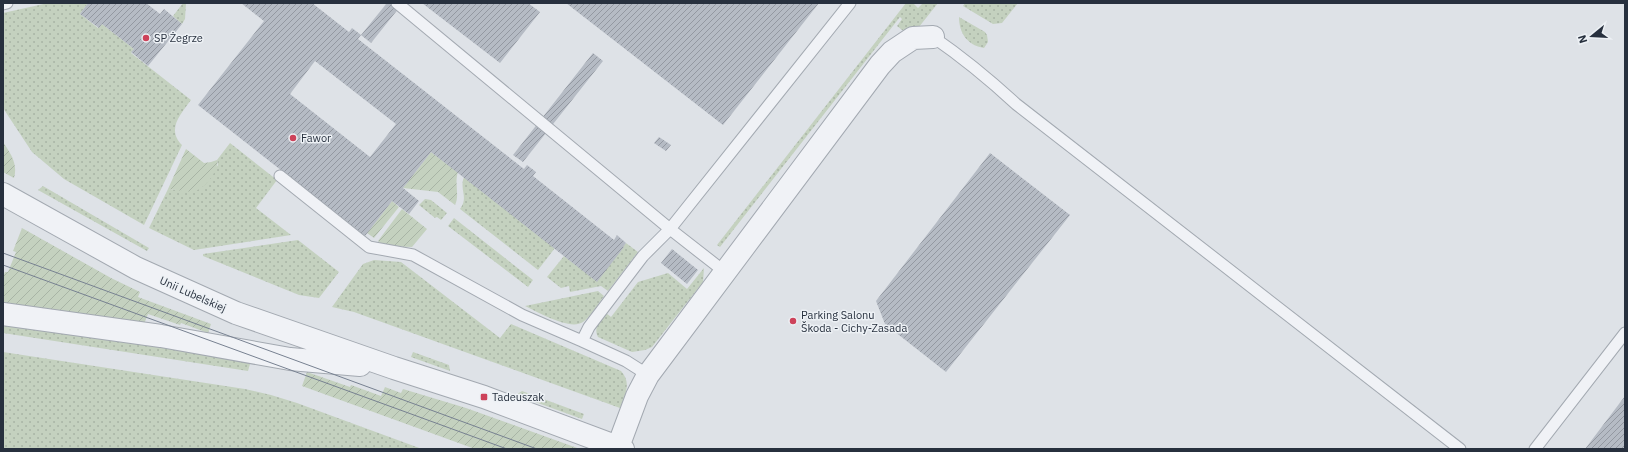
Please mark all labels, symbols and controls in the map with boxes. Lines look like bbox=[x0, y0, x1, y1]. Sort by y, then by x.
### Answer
north arrow bbox=[1572, 16, 1612, 56]
place label: SP Żegrze bbox=[154, 31, 203, 45]
marker: SP Żegrze bbox=[141, 33, 151, 43]
text: N bbox=[1575, 33, 1590, 45]
place label: Fawor bbox=[301, 131, 331, 145]
marker: Fawor bbox=[288, 133, 298, 143]
street label: Unii Lubelskiej bbox=[157, 273, 229, 315]
place label: Parking Salonu Škoda - Cichy-Zasada bbox=[801, 308, 907, 335]
marker: Parking Salonu Škoda - Cichy-Zasada bbox=[788, 316, 798, 326]
place label: Tadeuszak bbox=[492, 390, 544, 404]
marker: Tadeuszak bbox=[479, 392, 489, 402]

